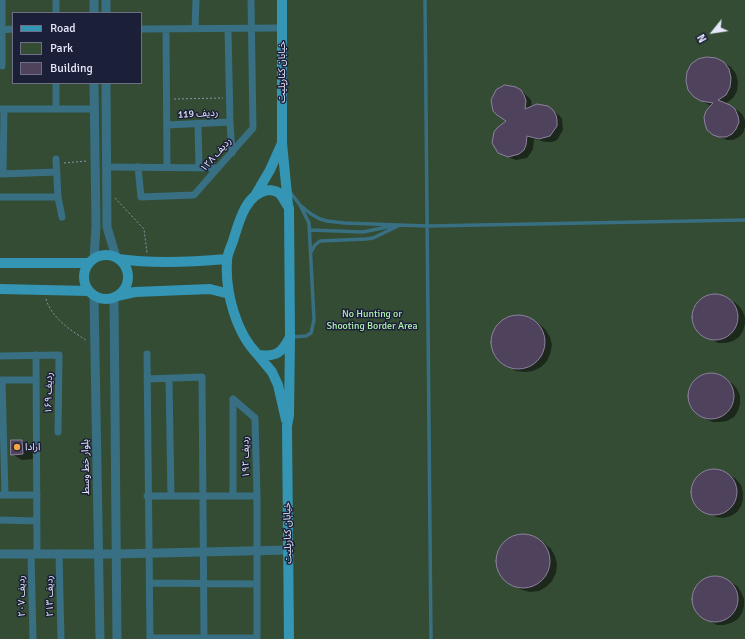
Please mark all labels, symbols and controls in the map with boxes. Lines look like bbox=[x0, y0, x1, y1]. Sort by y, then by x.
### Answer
legend bbox=[12, 12, 142, 84]
north arrow bbox=[693, 12, 733, 52]
text: Road bbox=[50, 21, 76, 36]
text: N bbox=[695, 32, 710, 45]
text: Park bbox=[50, 41, 73, 56]
street label: خیابان کنارپلیت bbox=[276, 41, 288, 103]
text: Building bbox=[50, 61, 93, 76]
street label: ردیف 119 bbox=[177, 107, 219, 121]
street label: ردیف ۱۲۸ bbox=[198, 135, 234, 175]
park label: No Hunting or Shooting Border Area bbox=[326, 308, 418, 332]
street label: ردیف ۱۶۹ bbox=[43, 372, 55, 414]
street label: ردیف ۱۹۲ bbox=[240, 436, 252, 478]
street label: بلوار خط وسط bbox=[80, 439, 92, 495]
place label: ارادا bbox=[25, 441, 40, 453]
marker: ارادا bbox=[12, 442, 22, 452]
street label: خیابان کنارپلیت bbox=[281, 502, 295, 564]
street label: ردیف ۲۰۷ bbox=[16, 575, 28, 617]
street label: ردیف ۲۱۳ bbox=[44, 575, 56, 617]

